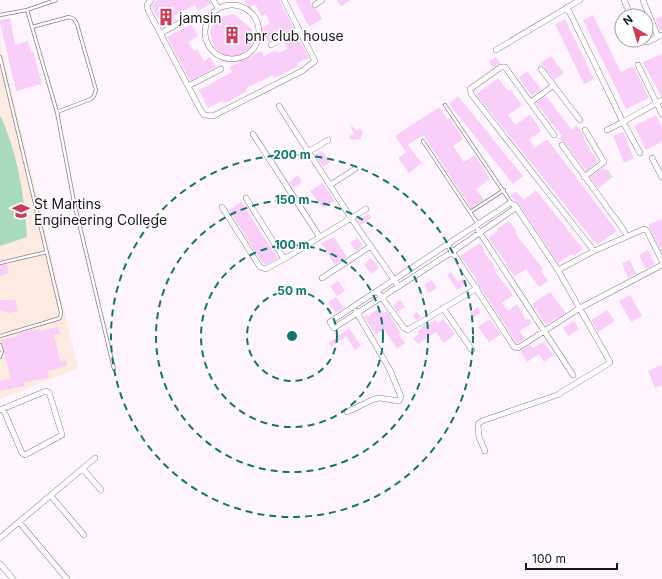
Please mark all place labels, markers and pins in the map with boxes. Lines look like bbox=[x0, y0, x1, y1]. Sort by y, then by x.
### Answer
building icon: jamsin bbox=[156, 7, 176, 27]
place label: jamsin bbox=[178, 9, 222, 26]
building icon: pnr club house bbox=[222, 25, 242, 45]
place label: pnr club house bbox=[245, 27, 344, 44]
place label: St Martins Engineering College bbox=[34, 195, 167, 228]
school or university icon: St Martins Engineering College bbox=[11, 201, 31, 221]
centre of rings bbox=[285, 329, 299, 343]

